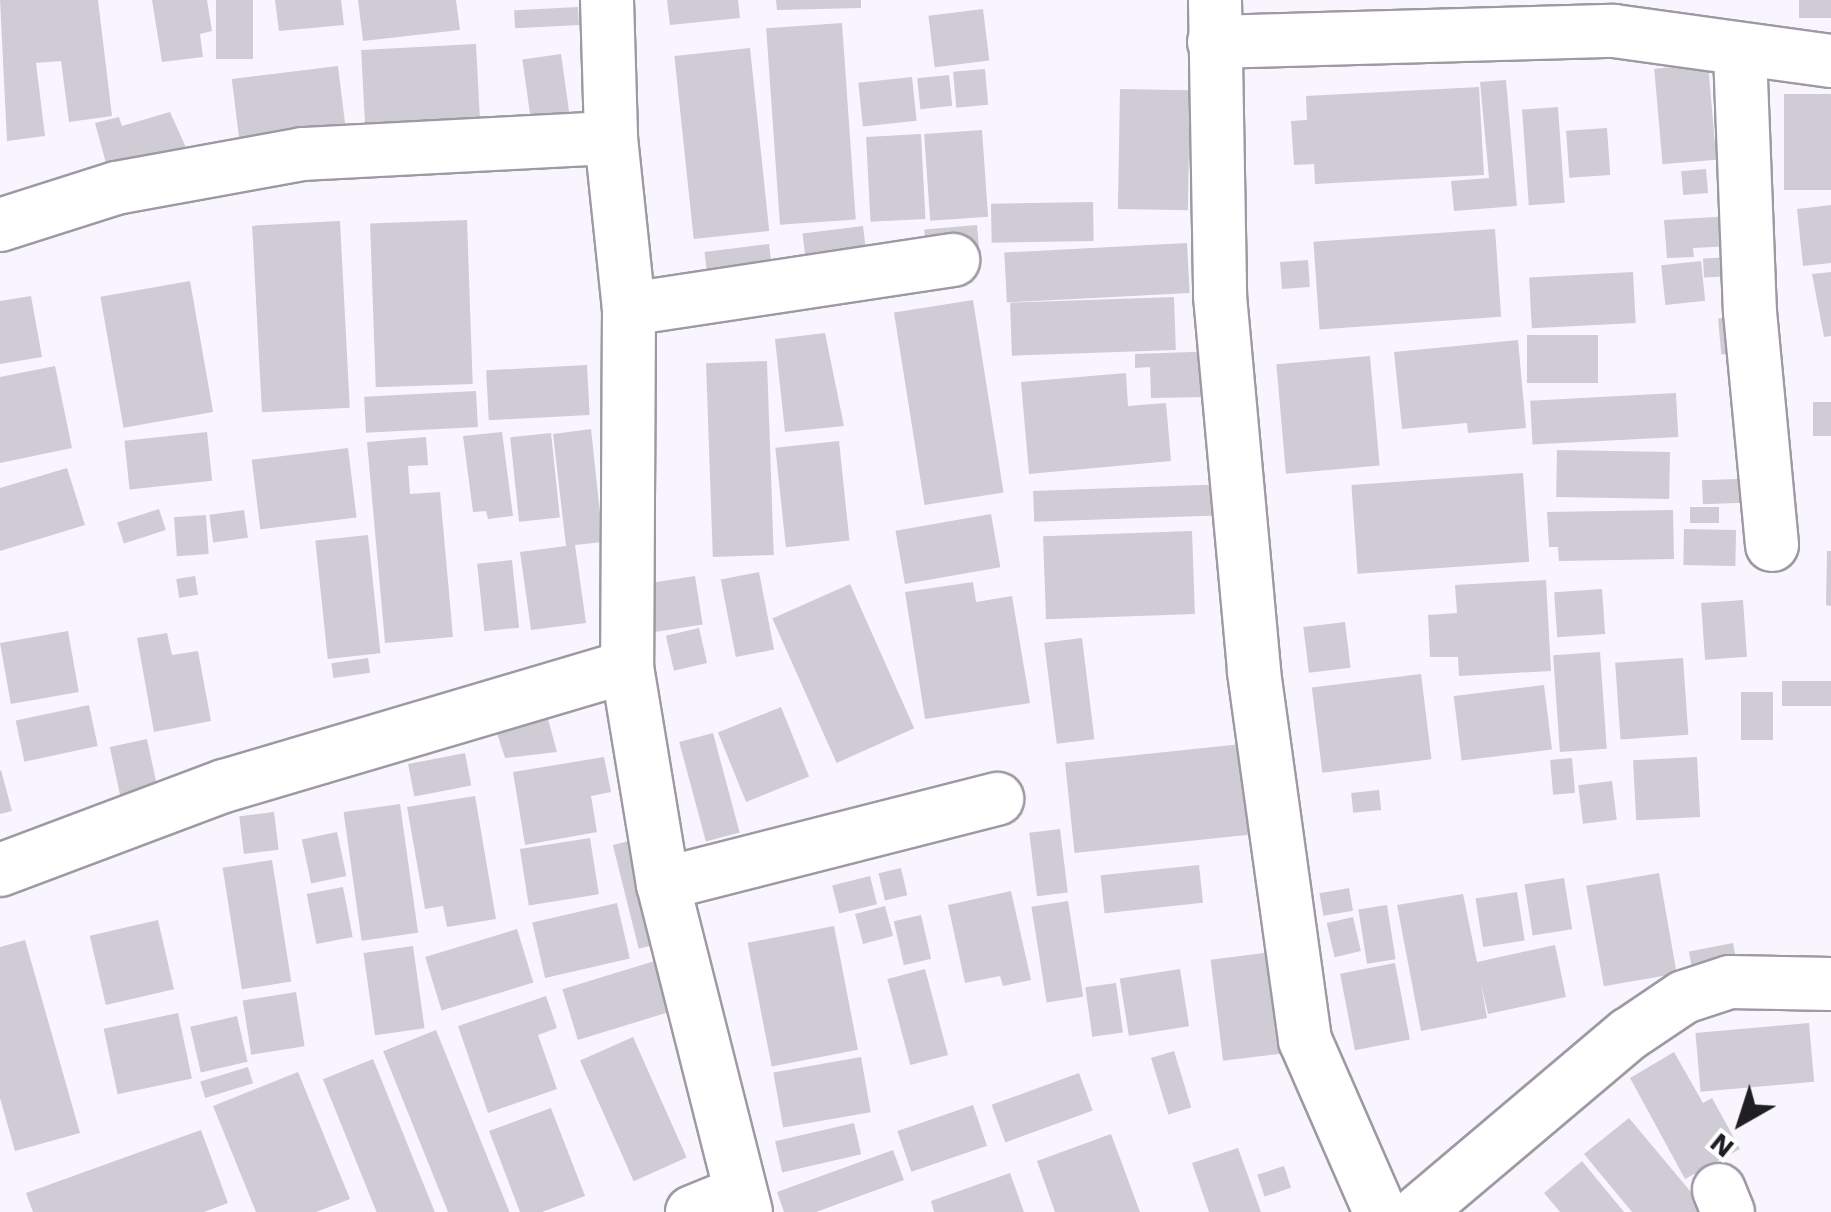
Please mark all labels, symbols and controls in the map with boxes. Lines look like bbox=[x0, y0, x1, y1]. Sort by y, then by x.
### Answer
north arrow bbox=[1691, 1072, 1791, 1172]
text: N bbox=[1703, 1126, 1740, 1165]

